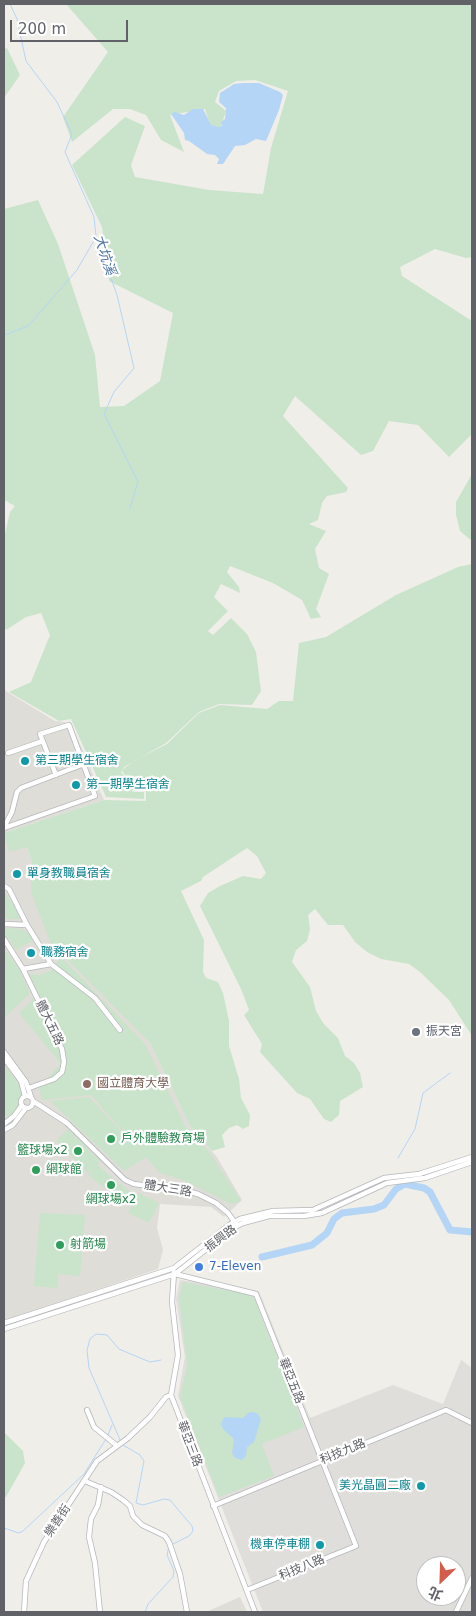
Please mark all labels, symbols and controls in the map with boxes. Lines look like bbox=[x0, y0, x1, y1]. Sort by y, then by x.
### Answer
scale bar bbox=[12, 10, 130, 42]
text: 200 m bbox=[18, 20, 66, 38]
water label: 大坑溪 bbox=[90, 232, 118, 278]
place label: 第三期學生宿舍 bbox=[35, 754, 119, 768]
marker: 第三期學生宿舍 bbox=[19, 755, 31, 767]
place label: 第一期學生宿舍 bbox=[86, 778, 170, 792]
marker: 第一期學生宿舍 bbox=[70, 779, 82, 791]
place label: 單身教職員宿舍 bbox=[27, 867, 111, 881]
marker: 單身教職員宿舍 bbox=[11, 868, 23, 880]
place label: 職務宿舍 bbox=[41, 946, 89, 960]
marker: 職務宿舍 bbox=[25, 947, 37, 959]
street label: 體大五路 bbox=[32, 998, 66, 1048]
place label: 振天宮 bbox=[426, 1025, 462, 1039]
marker: 振天宮 bbox=[410, 1026, 422, 1038]
place label: 國立體育大學 bbox=[97, 1077, 169, 1091]
marker: 國立體育大學 bbox=[81, 1078, 93, 1090]
place label: 戶外體驗教育場 bbox=[121, 1132, 205, 1146]
marker: 戶外體驗教育場 bbox=[105, 1133, 117, 1145]
place label: 籃球場x2 bbox=[17, 1144, 68, 1158]
marker: 籃球場x2 bbox=[72, 1145, 84, 1157]
place label: 網球館 bbox=[46, 1163, 82, 1177]
marker: 網球館 bbox=[30, 1164, 42, 1176]
street label: 體大三路 bbox=[143, 1178, 193, 1200]
marker: 網球場x2 bbox=[105, 1179, 117, 1191]
place label: 網球場x2 bbox=[86, 1193, 136, 1207]
street label: 振興路 bbox=[202, 1222, 240, 1256]
place label: 射箭場 bbox=[70, 1238, 106, 1252]
marker: 射箭場 bbox=[54, 1239, 66, 1251]
place label: 7-Eleven bbox=[209, 1260, 261, 1274]
marker: 7-Eleven bbox=[193, 1261, 205, 1273]
street label: 華亞五路 bbox=[275, 1356, 307, 1406]
street label: 華亞三路 bbox=[174, 1419, 204, 1469]
street label: 科技九路 bbox=[318, 1436, 368, 1468]
place label: 美光晶圓二廠 bbox=[339, 1479, 411, 1493]
marker: 美光晶圓二廠 bbox=[415, 1480, 427, 1492]
street label: 樂善街 bbox=[42, 1502, 74, 1540]
place label: 機車停車棚 bbox=[250, 1538, 310, 1552]
marker: 機車停車棚 bbox=[314, 1539, 326, 1551]
street label: 科技八路 bbox=[277, 1552, 327, 1584]
north arrow bbox=[416, 1556, 466, 1606]
text: 北 bbox=[426, 1584, 445, 1604]

